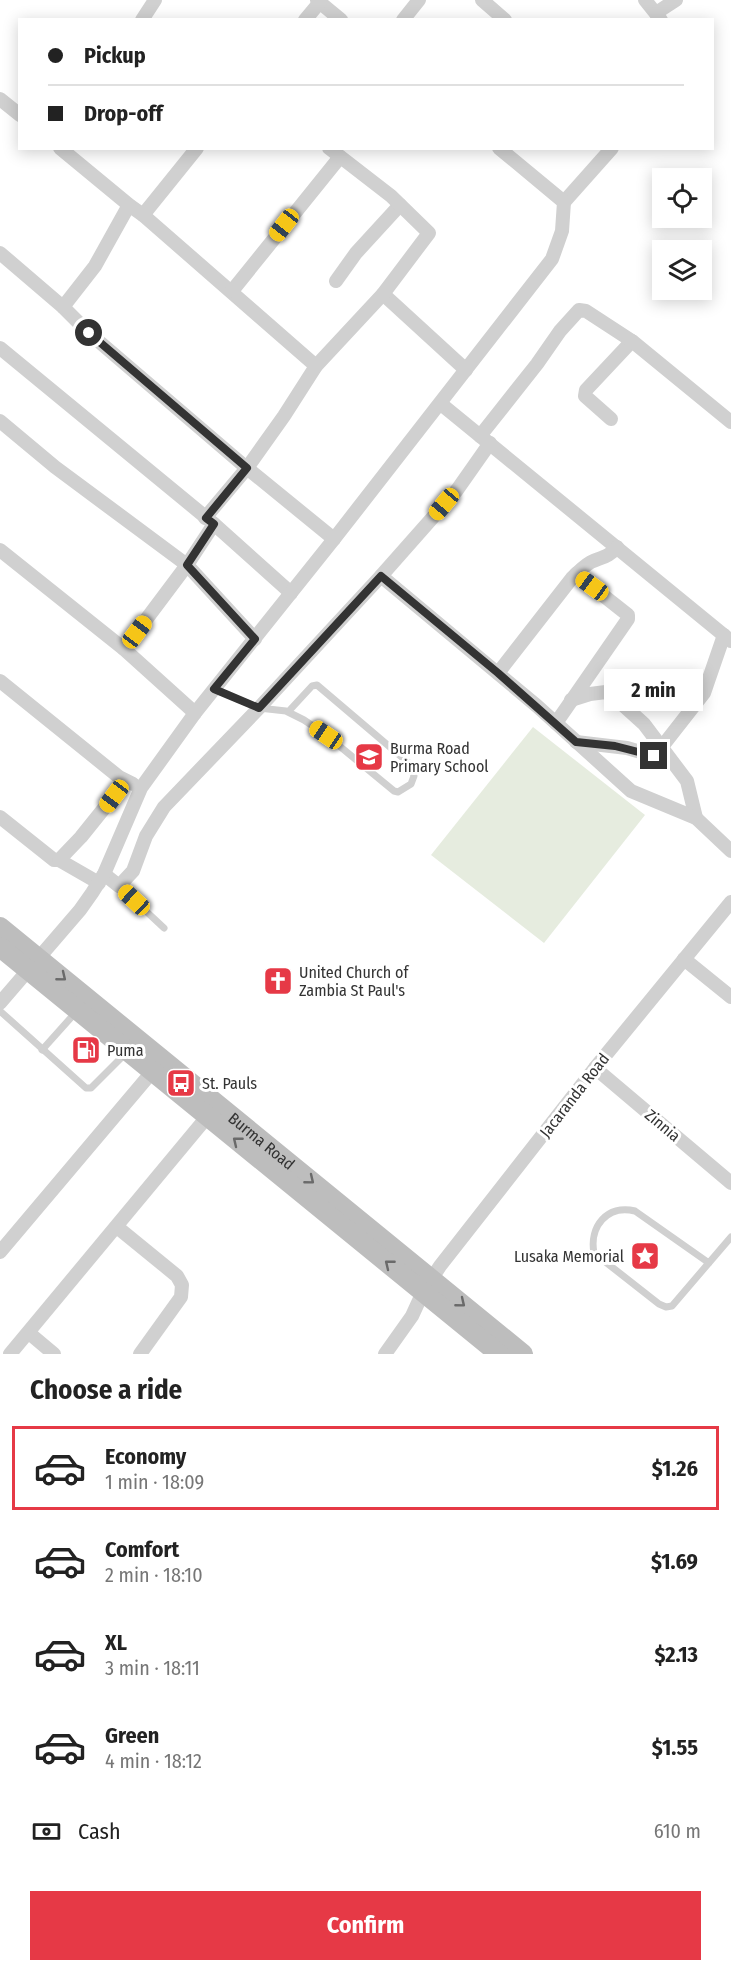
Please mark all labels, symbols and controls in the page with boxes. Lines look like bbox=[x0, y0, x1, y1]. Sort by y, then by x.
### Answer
text: Pickup bbox=[84, 42, 146, 69]
text: Drop-off bbox=[84, 100, 163, 127]
map controls bbox=[652, 168, 712, 300]
button: locate bbox=[652, 168, 712, 228]
car bbox=[266, 205, 302, 245]
button: layers bbox=[652, 240, 712, 300]
route start bbox=[75, 319, 102, 346]
car bbox=[426, 484, 462, 524]
car bbox=[572, 568, 612, 604]
car bbox=[119, 612, 155, 652]
callout: 2 min bbox=[604, 669, 704, 711]
text: 2 min bbox=[631, 678, 676, 702]
car bbox=[306, 717, 346, 753]
place label: Burma Road Primary School bbox=[390, 739, 489, 776]
school or university icon: Burma Road Primary School bbox=[353, 741, 385, 773]
route end bbox=[640, 742, 667, 769]
car bbox=[96, 776, 132, 816]
car bbox=[115, 881, 153, 919]
place label: United Church of Zambia St Paul's bbox=[299, 963, 409, 1000]
church icon: United Church of Zambia St Paul's bbox=[262, 965, 294, 997]
one-way arrow bbox=[55, 970, 66, 981]
fuel station icon: Puma bbox=[70, 1034, 102, 1066]
place label: Puma bbox=[107, 1041, 144, 1060]
street label: Jacaranda Road bbox=[536, 1049, 613, 1141]
bus stop icon: St. Pauls bbox=[165, 1067, 197, 1099]
place label: St. Pauls bbox=[202, 1074, 257, 1093]
street label: Zinnia bbox=[641, 1105, 684, 1146]
street label: Burma Road bbox=[225, 1109, 298, 1174]
one-way arrow bbox=[233, 1137, 244, 1148]
one-way arrow bbox=[303, 1173, 314, 1184]
place icon: Lusaka Memorial bbox=[629, 1240, 661, 1272]
place label: Lusaka Memorial bbox=[514, 1247, 624, 1266]
one-way arrow bbox=[384, 1260, 395, 1271]
one-way arrow bbox=[454, 1296, 465, 1307]
text: Choose a ride bbox=[30, 1374, 182, 1406]
icon: car bbox=[33, 1441, 87, 1495]
text: Economy bbox=[105, 1443, 186, 1470]
text: $1.26 bbox=[652, 1455, 698, 1482]
text: 1 min · 18:09 bbox=[105, 1470, 204, 1494]
icon: car bbox=[33, 1534, 87, 1588]
text: Comfort bbox=[105, 1536, 179, 1563]
text: $1.69 bbox=[651, 1548, 698, 1575]
text: 2 min · 18:10 bbox=[105, 1563, 203, 1587]
icon: car bbox=[33, 1627, 87, 1681]
text: XL bbox=[105, 1629, 127, 1656]
text: $2.13 bbox=[655, 1641, 698, 1668]
text: 3 min · 18:11 bbox=[105, 1656, 200, 1680]
icon: car bbox=[33, 1720, 87, 1774]
text: Green bbox=[105, 1722, 159, 1749]
text: $1.55 bbox=[652, 1734, 698, 1761]
text: 4 min · 18:12 bbox=[105, 1749, 202, 1773]
icon: cash bbox=[30, 1815, 63, 1848]
text: Cash bbox=[78, 1818, 121, 1845]
text: 610 m bbox=[654, 1819, 701, 1843]
button: Confirm bbox=[30, 1891, 701, 1960]

